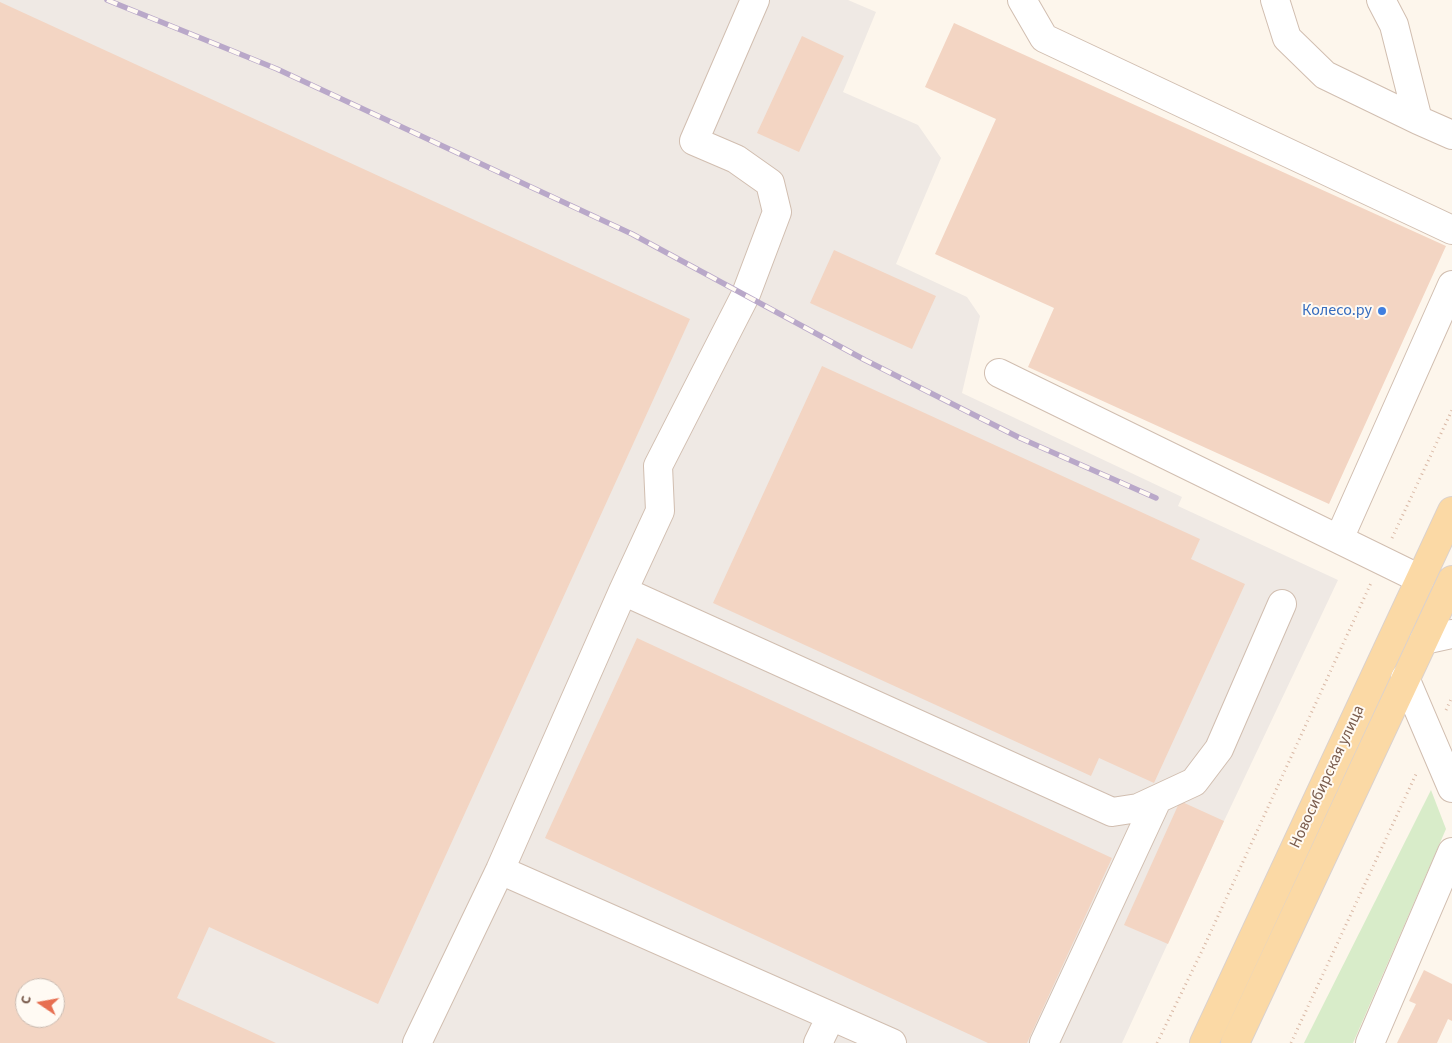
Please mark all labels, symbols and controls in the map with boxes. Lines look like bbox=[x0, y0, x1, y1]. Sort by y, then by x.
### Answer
place label: Колесо.ру bbox=[1302, 301, 1372, 321]
marker: Колесо.ру bbox=[1376, 305, 1388, 317]
street label: Новосибирская улица bbox=[1286, 703, 1370, 851]
north arrow bbox=[15, 978, 65, 1028]
text: С bbox=[16, 994, 37, 1006]

